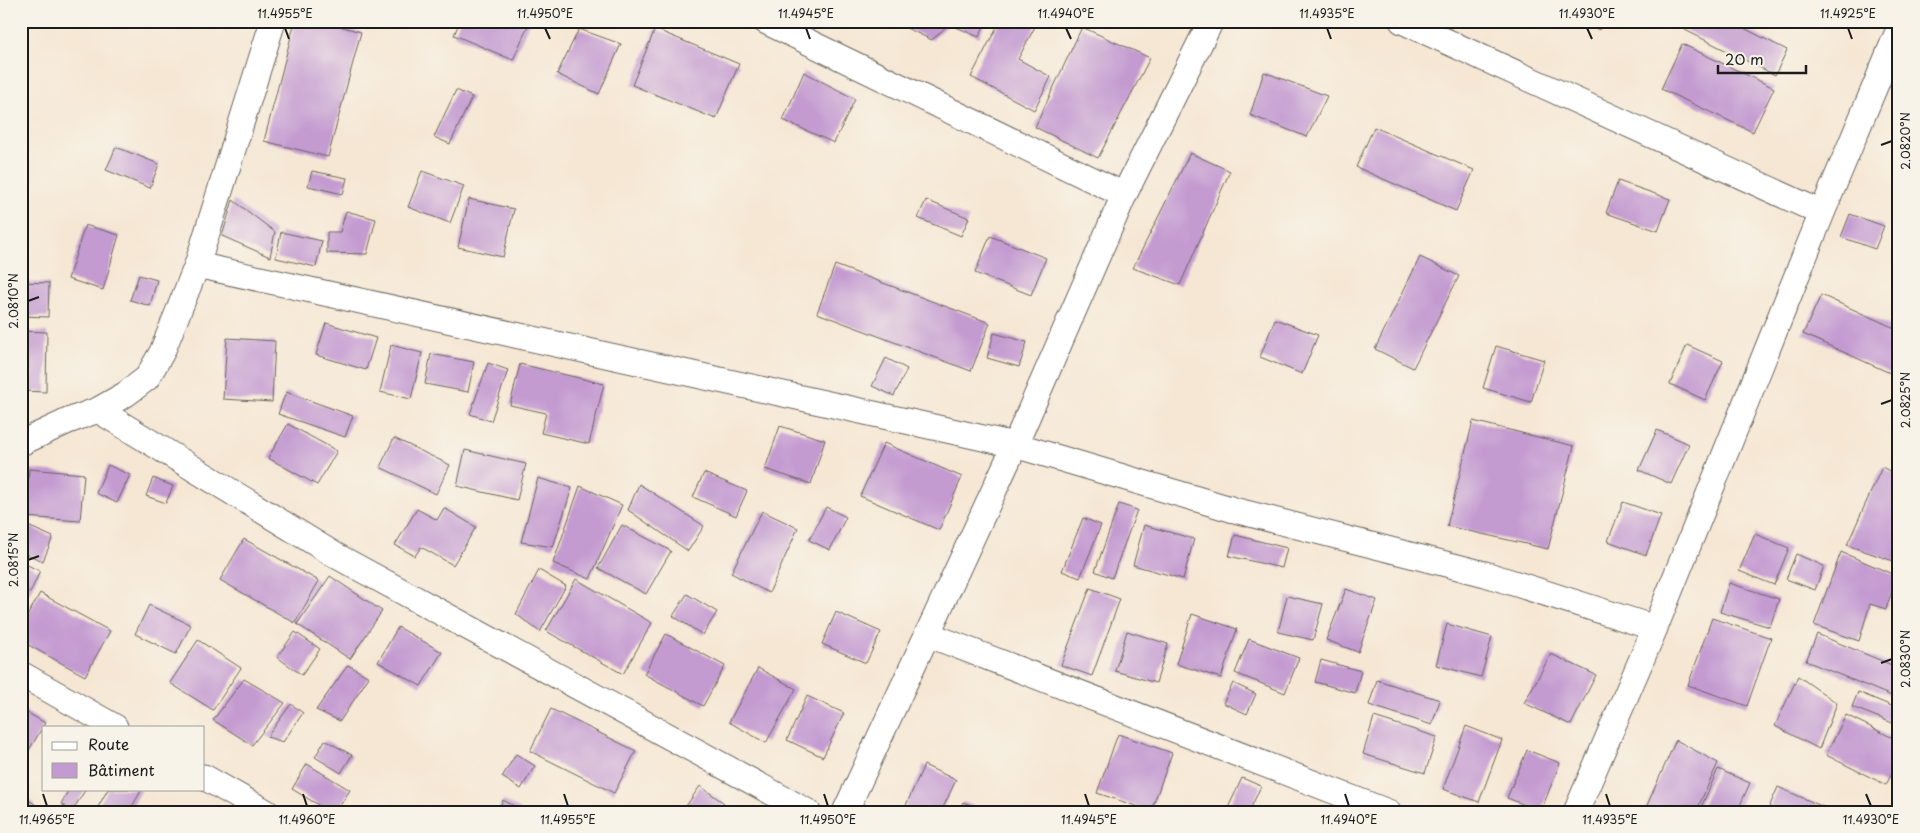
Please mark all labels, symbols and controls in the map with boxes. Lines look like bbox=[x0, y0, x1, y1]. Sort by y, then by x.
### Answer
text: 11.4955°E bbox=[257, 4, 313, 22]
text: 11.4950°E bbox=[517, 4, 573, 22]
text: 11.4945°E bbox=[778, 4, 834, 22]
text: 11.4940°E bbox=[1038, 4, 1094, 22]
text: 11.4935°E bbox=[1299, 4, 1355, 22]
text: 11.4930°E bbox=[1559, 4, 1615, 22]
text: 11.4925°E bbox=[1820, 4, 1876, 22]
scale bar bbox=[1718, 42, 1805, 74]
text: 20 m bbox=[1725, 47, 1764, 70]
text: 2.0820°N bbox=[1896, 112, 1914, 170]
text: 2.0810°N bbox=[4, 273, 22, 329]
text: 2.0825°N bbox=[1896, 372, 1914, 428]
text: 2.0815°N bbox=[4, 533, 22, 587]
text: 2.0830°N bbox=[1896, 630, 1914, 688]
legend bbox=[42, 726, 205, 790]
text: Route bbox=[88, 732, 129, 755]
text: Bâtiment bbox=[88, 758, 155, 781]
text: 11.4965°E bbox=[19, 810, 75, 828]
text: 11.4960°E bbox=[278, 810, 336, 828]
text: 11.4955°E bbox=[540, 810, 596, 828]
text: 11.4950°E bbox=[800, 810, 856, 828]
text: 11.4945°E bbox=[1061, 810, 1117, 828]
text: 11.4940°E bbox=[1321, 810, 1377, 828]
text: 11.4935°E bbox=[1582, 810, 1638, 828]
text: 11.4930°E bbox=[1843, 810, 1899, 828]

